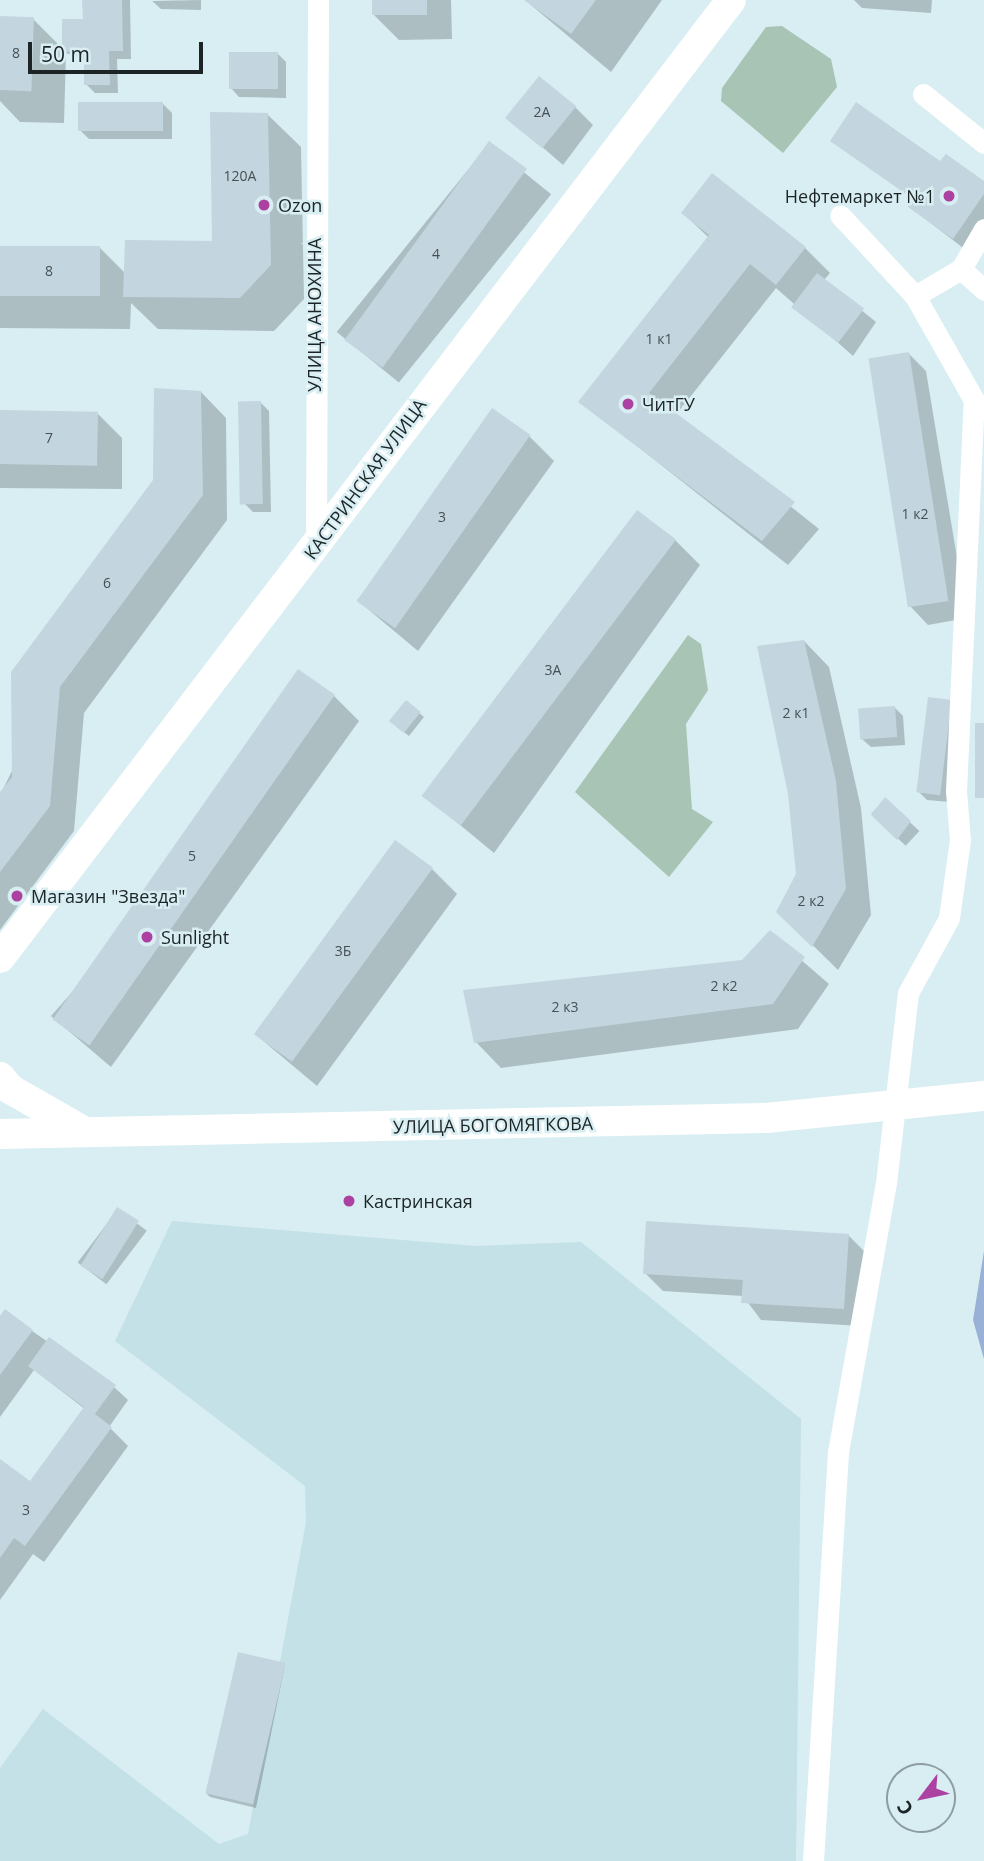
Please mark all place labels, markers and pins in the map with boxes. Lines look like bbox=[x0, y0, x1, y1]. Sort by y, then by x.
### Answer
place label: Нефтемаркет №1 bbox=[785, 185, 935, 207]
marker: Нефтемаркет №1 bbox=[941, 188, 957, 204]
place label: Ozon bbox=[278, 194, 322, 216]
marker: Ozon bbox=[256, 197, 272, 213]
place label: ЧитГУ bbox=[642, 393, 695, 415]
marker: ЧитГУ bbox=[620, 396, 636, 412]
place label: Магазин "Звезда" bbox=[31, 885, 185, 907]
marker: Магазин "Звезда" bbox=[9, 888, 25, 904]
place label: Sunlight bbox=[161, 926, 229, 948]
marker: Sunlight bbox=[139, 929, 155, 945]
place label: Кастринская bbox=[363, 1190, 473, 1212]
marker: Кастринская bbox=[341, 1193, 357, 1209]

